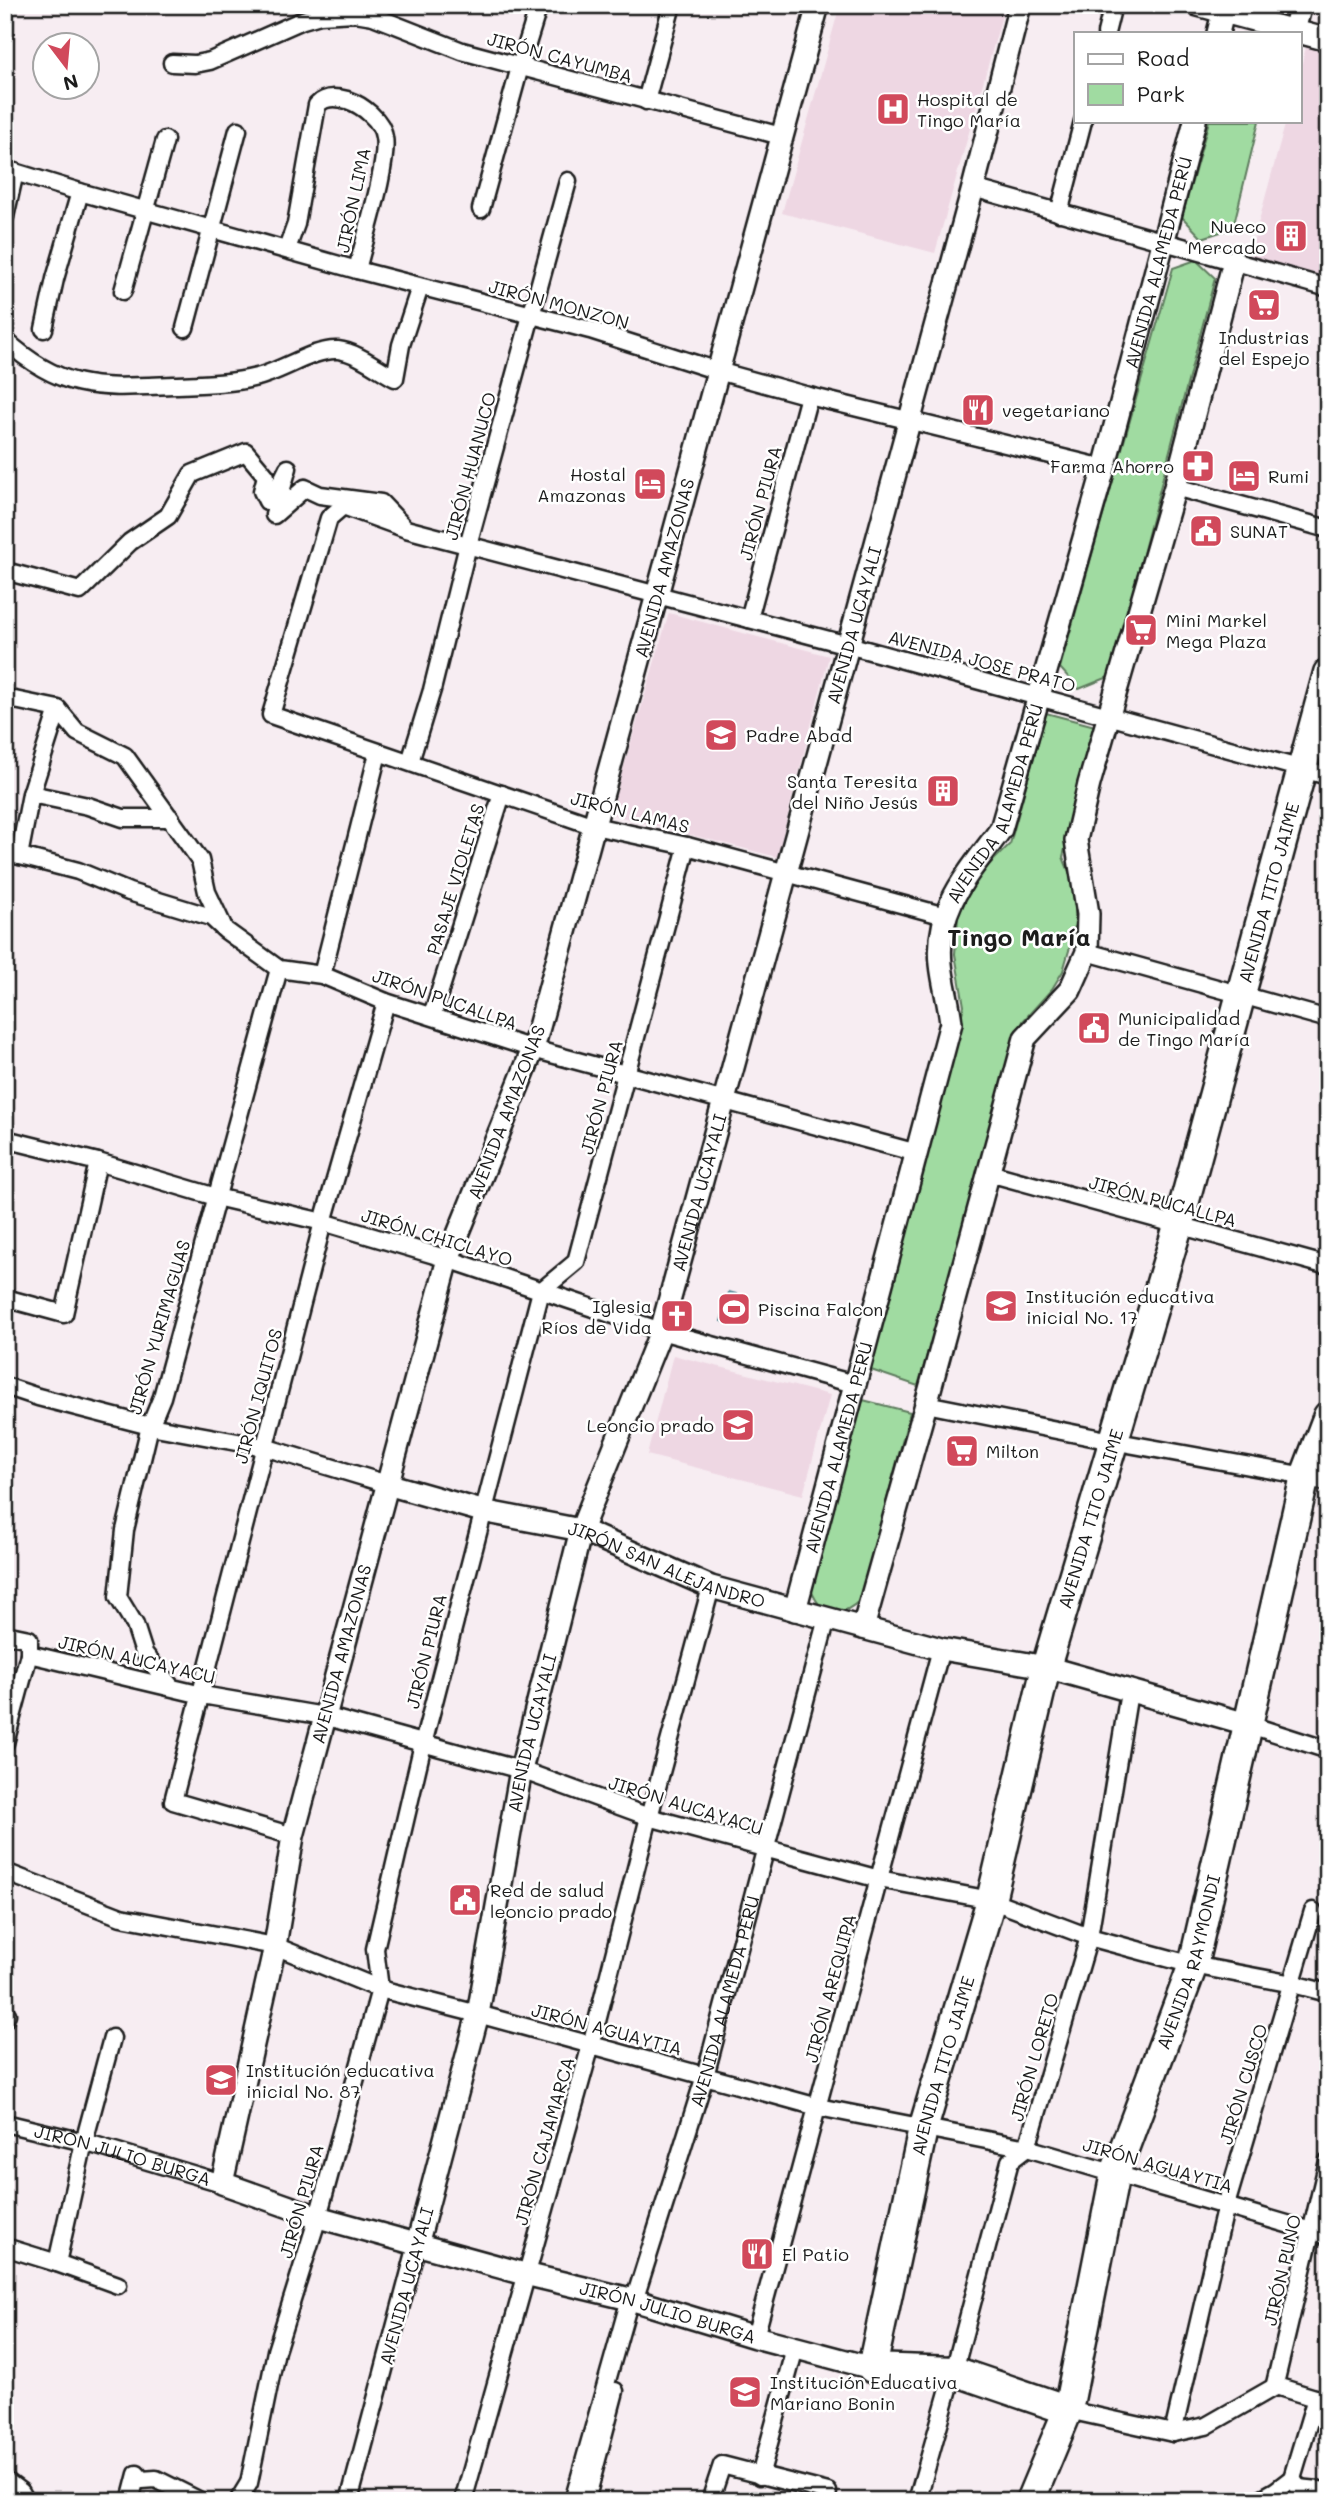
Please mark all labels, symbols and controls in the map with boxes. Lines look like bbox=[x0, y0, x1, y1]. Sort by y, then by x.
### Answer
street label: JIRÓN CAYUMBA bbox=[485, 26, 635, 88]
north arrow bbox=[32, 32, 102, 102]
legend bbox=[1074, 32, 1302, 122]
text: Road bbox=[1137, 44, 1189, 71]
text: N bbox=[60, 69, 81, 97]
text: Park bbox=[1137, 80, 1185, 107]
place label: Hospital de Tingo María bbox=[917, 87, 1021, 132]
hospital icon: Hospital de Tingo María bbox=[874, 90, 912, 128]
street label: JIRÓN LIMA bbox=[330, 145, 376, 255]
street label: AVENIDA ALAMEDA PERÚ bbox=[1119, 154, 1197, 371]
place label: Nueco Mercado bbox=[1188, 214, 1266, 259]
building icon: Nueco Mercado bbox=[1272, 217, 1310, 255]
street label: JIRÓN MONZON bbox=[486, 274, 632, 334]
supermarket icon: Industrias del Espejo bbox=[1245, 286, 1283, 324]
place label: Industrias del Espejo bbox=[1219, 325, 1310, 370]
street label: JIRÓN HUANUCO bbox=[439, 389, 501, 543]
restaurant icon: vegetariano bbox=[959, 391, 997, 429]
place label: vegetariano bbox=[1002, 398, 1110, 422]
street label: JIRÓN PIURA bbox=[733, 443, 787, 563]
pharmacy icon: Farma Ahorro bbox=[1179, 447, 1217, 485]
place label: Farma Ahorro bbox=[1050, 454, 1174, 478]
hotel icon: Rumi bbox=[1225, 457, 1263, 495]
place label: Hostal Amazonas bbox=[537, 462, 626, 507]
place label: Rumi bbox=[1268, 464, 1309, 488]
hotel icon: Hostal Amazonas bbox=[631, 465, 669, 503]
street label: AVENIDA AMAZONAS bbox=[628, 476, 700, 660]
public building icon: SUNAT bbox=[1187, 512, 1225, 550]
place label: SUNAT bbox=[1230, 519, 1288, 543]
street label: AVENIDA UCAYALI bbox=[821, 544, 887, 707]
place label: Mini Markel Mega Plaza bbox=[1166, 608, 1267, 653]
supermarket icon: Mini Markel Mega Plaza bbox=[1122, 611, 1160, 649]
street label: AVENIDA JOSE PRATO bbox=[886, 624, 1078, 698]
street label: AVENIDA ALAMEDA PERÚ bbox=[941, 701, 1048, 907]
school or university icon: Padre Abad bbox=[702, 716, 740, 754]
place label: Padre Abad bbox=[746, 723, 852, 747]
place label: Santa Teresita del Niño Jesús bbox=[787, 769, 918, 814]
building icon: Santa Teresita del Niño Jesús bbox=[924, 772, 962, 810]
street label: JIRÓN LAMAS bbox=[568, 786, 692, 838]
street label: AVENIDA TITO JAIME bbox=[1232, 800, 1304, 986]
street label: PASAJE VIOLETAS bbox=[421, 801, 489, 957]
district label: Tingo María bbox=[947, 921, 1091, 952]
street label: JIRÓN PUCALLPA bbox=[369, 963, 521, 1035]
place label: Municipalidad de Tingo María bbox=[1118, 1006, 1250, 1051]
public building icon: Municipalidad de Tingo María bbox=[1075, 1009, 1113, 1047]
street label: AVENIDA AMAZONAS bbox=[462, 1021, 550, 1203]
street label: JIRÓN PIURA bbox=[574, 1037, 628, 1157]
street label: AVENIDA UCAYALI bbox=[666, 1111, 732, 1274]
street label: JIRÓN PUCALLPA bbox=[1087, 1170, 1239, 1232]
street label: JIRÓN CHICLAYO bbox=[358, 1203, 516, 1271]
street label: JIRÓN YURIMAGUAS bbox=[123, 1237, 195, 1417]
place label: Institución educativa inicial No. 17 bbox=[1026, 1284, 1215, 1329]
school or university icon: Institución educativa inicial No. 17 bbox=[982, 1287, 1020, 1325]
sports icon: Piscina Falcon bbox=[715, 1290, 753, 1328]
place label: Iglesia Ríos de Vida bbox=[542, 1294, 652, 1339]
church icon: Iglesia Ríos de Vida bbox=[658, 1297, 696, 1335]
place label: Piscina Falcon bbox=[758, 1297, 883, 1321]
street label: JIRÓN IQUITOS bbox=[228, 1326, 288, 1466]
street label: AVENIDA ALAMEDA PERÚ bbox=[799, 1339, 878, 1556]
school or university icon: Leoncio prado bbox=[719, 1406, 757, 1444]
place label: Leoncio prado bbox=[587, 1413, 714, 1437]
street label: AVENIDA TITO JAIME bbox=[1052, 1426, 1129, 1611]
supermarket icon: Milton bbox=[943, 1432, 981, 1470]
place label: Milton bbox=[986, 1439, 1039, 1463]
street label: JIRÓN SAN ALEJANDRO bbox=[566, 1516, 768, 1613]
street label: AVENIDA AMAZONAS bbox=[305, 1562, 377, 1746]
street label: JIRÓN PIURA bbox=[400, 1591, 452, 1711]
street label: JIRÓN AUCAYACU bbox=[56, 1629, 218, 1689]
street label: AVENIDA UCAYALI bbox=[502, 1651, 562, 1814]
street label: JIRÓN AUCAYACU bbox=[606, 1770, 766, 1840]
street label: AVENIDA RAYMONDI bbox=[1150, 1872, 1225, 2053]
place label: Red de salud leoncio prado bbox=[490, 1878, 613, 1923]
public building icon: Red de salud leoncio prado bbox=[446, 1881, 484, 1919]
street label: AVENIDA ALAMEDA PERÚ bbox=[684, 1893, 764, 2110]
street label: JIRÓN AREQUIPA bbox=[799, 1911, 861, 2065]
street label: AVENIDA TITO JAIME bbox=[906, 1973, 980, 2158]
street label: JIRÓN LORETO bbox=[1004, 1990, 1064, 2124]
street label: JIRÓN AGUAYTIA bbox=[529, 1997, 685, 2061]
street label: JIRÓN CUSCO bbox=[1213, 2021, 1273, 2147]
street label: JIRÓN CAJAMARCA bbox=[508, 2054, 580, 2228]
place label: Institución educativa inicial No. 87 bbox=[246, 2058, 435, 2103]
school or university icon: Institución educativa inicial No. 87 bbox=[202, 2061, 240, 2099]
street label: JIRÓN JULIO BURGA bbox=[32, 2119, 214, 2191]
street label: JIRÓN AGUAYTIA bbox=[1080, 2132, 1236, 2198]
street label: JIRÓN PIURA bbox=[273, 2141, 329, 2261]
street label: AVENIDA UCAYALI bbox=[373, 2204, 439, 2367]
street label: JIRÓN PUNO bbox=[1258, 2212, 1306, 2328]
restaurant icon: El Patio bbox=[738, 2235, 776, 2273]
place label: El Patio bbox=[782, 2242, 849, 2266]
street label: JIRÓN JULIO BURGA bbox=[577, 2275, 759, 2349]
place label: Institución Educativa Mariano Bonin bbox=[770, 2370, 958, 2415]
school or university icon: Institución Educativa Mariano Bonin bbox=[726, 2373, 764, 2411]

